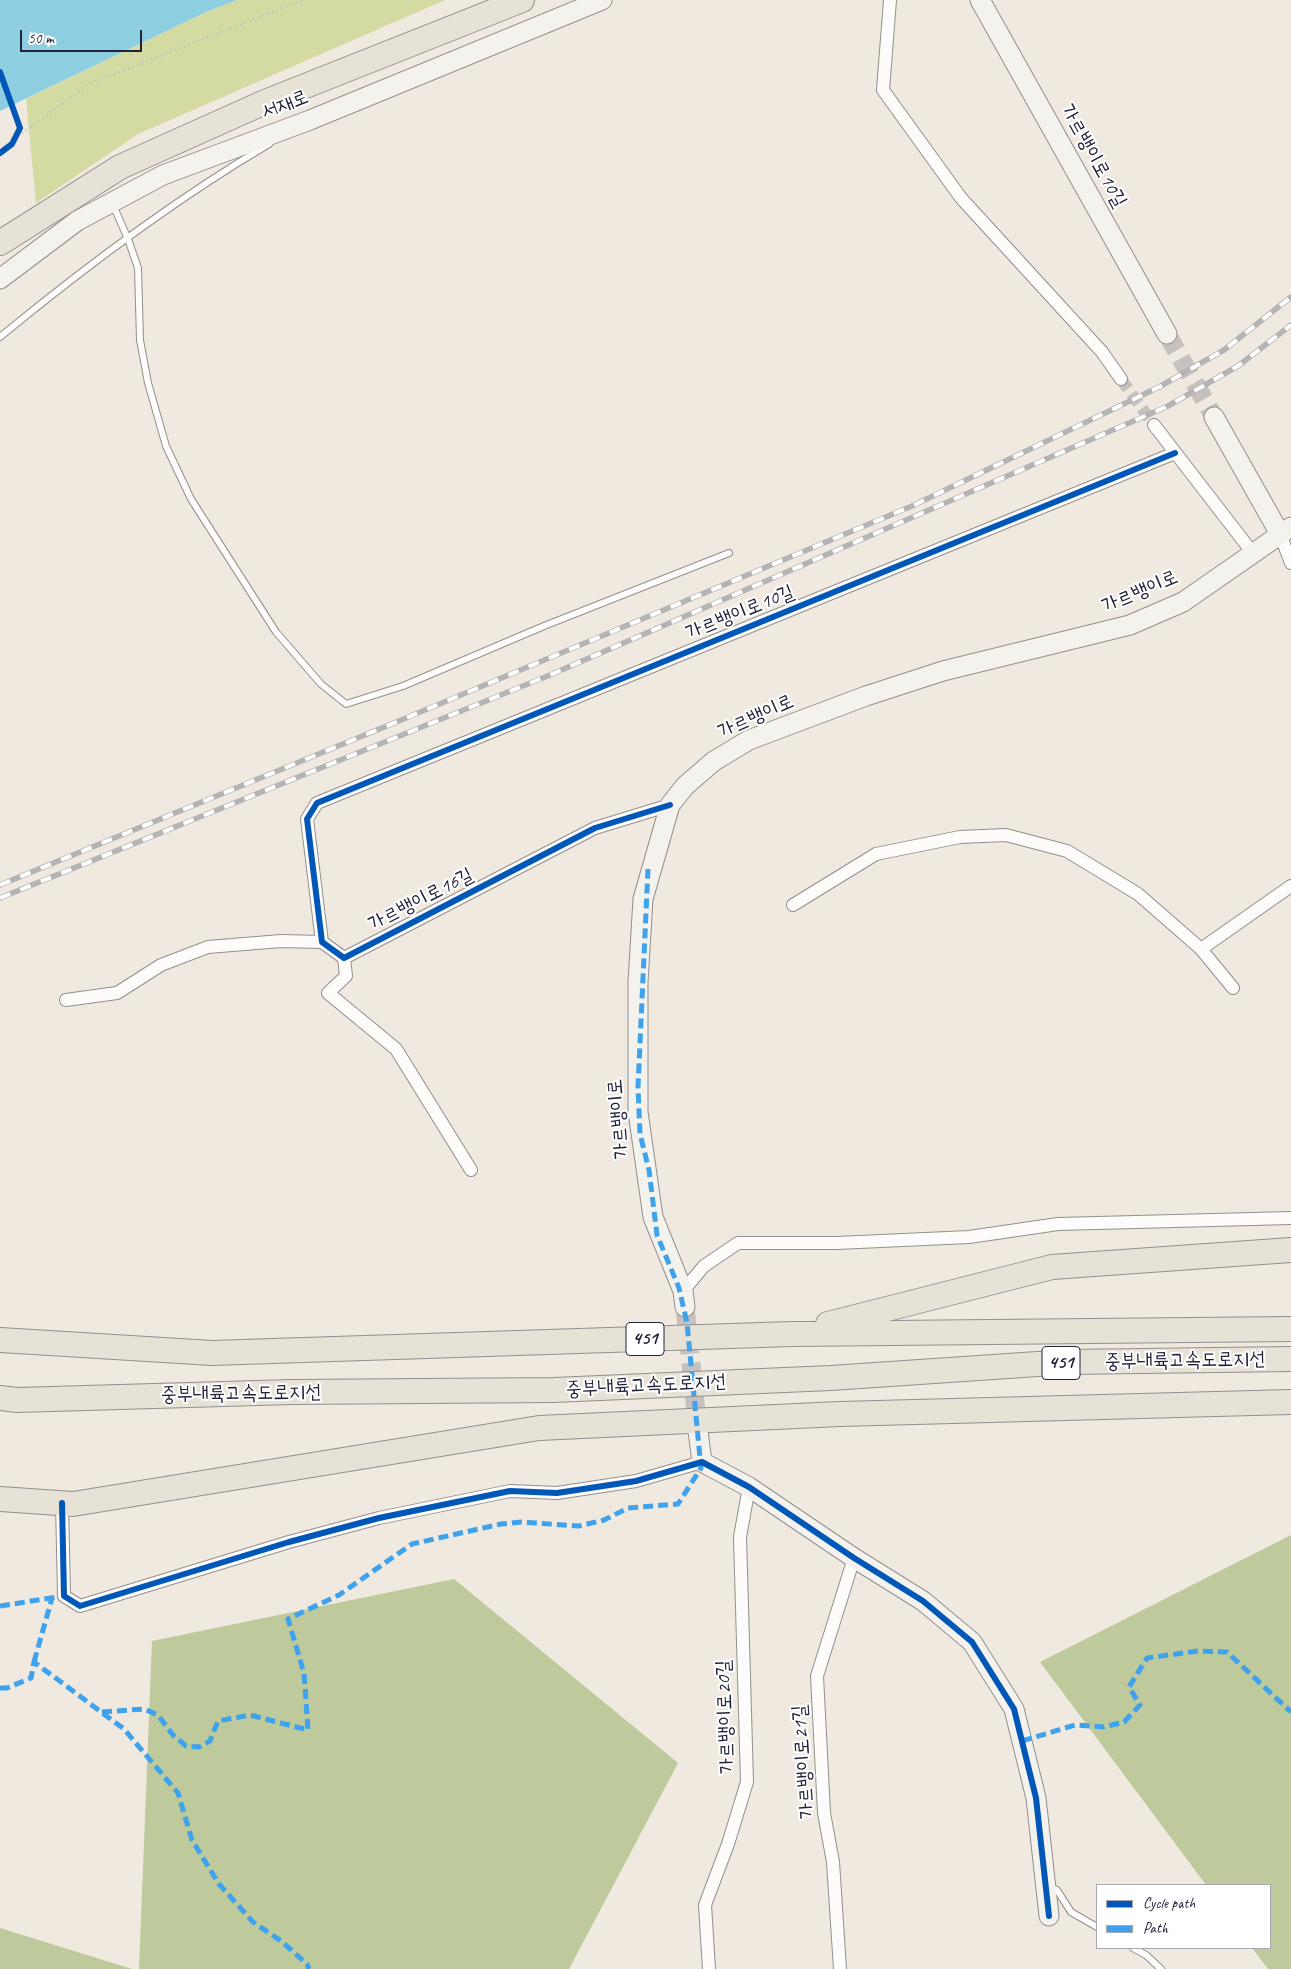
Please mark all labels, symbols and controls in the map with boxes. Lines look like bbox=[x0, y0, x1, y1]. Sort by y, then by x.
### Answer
scale bar bbox=[22, 20, 145, 52]
text: 50 m bbox=[28, 29, 54, 48]
street label: 서재로 bbox=[258, 85, 312, 125]
street label: 가르뱅이로10길 bbox=[1055, 100, 1131, 212]
street label: 가르뱅이로 bbox=[1098, 565, 1182, 619]
street label: 가르뱅이로10길 bbox=[682, 580, 798, 646]
street label: 가르뱅이로 bbox=[714, 690, 798, 744]
street label: 가르뱅이로16길 bbox=[365, 863, 477, 937]
street label: 가르뱅이로 bbox=[604, 1078, 634, 1160]
road number: 451 bbox=[626, 1322, 664, 1356]
road number: 451 bbox=[1042, 1346, 1080, 1380]
street label: 중부내륙고속도로지선 bbox=[1104, 1348, 1266, 1374]
street label: 중부내륙고속도로지선 bbox=[565, 1370, 727, 1402]
street label: 중부내륙고속도로지선 bbox=[160, 1381, 322, 1407]
street label: 가르뱅이로20길 bbox=[712, 1659, 740, 1775]
street label: 가르뱅이로21길 bbox=[788, 1704, 820, 1820]
legend bbox=[1096, 1884, 1271, 1949]
text: Cycle path bbox=[1143, 1894, 1195, 1913]
text: Path bbox=[1143, 1919, 1168, 1938]

